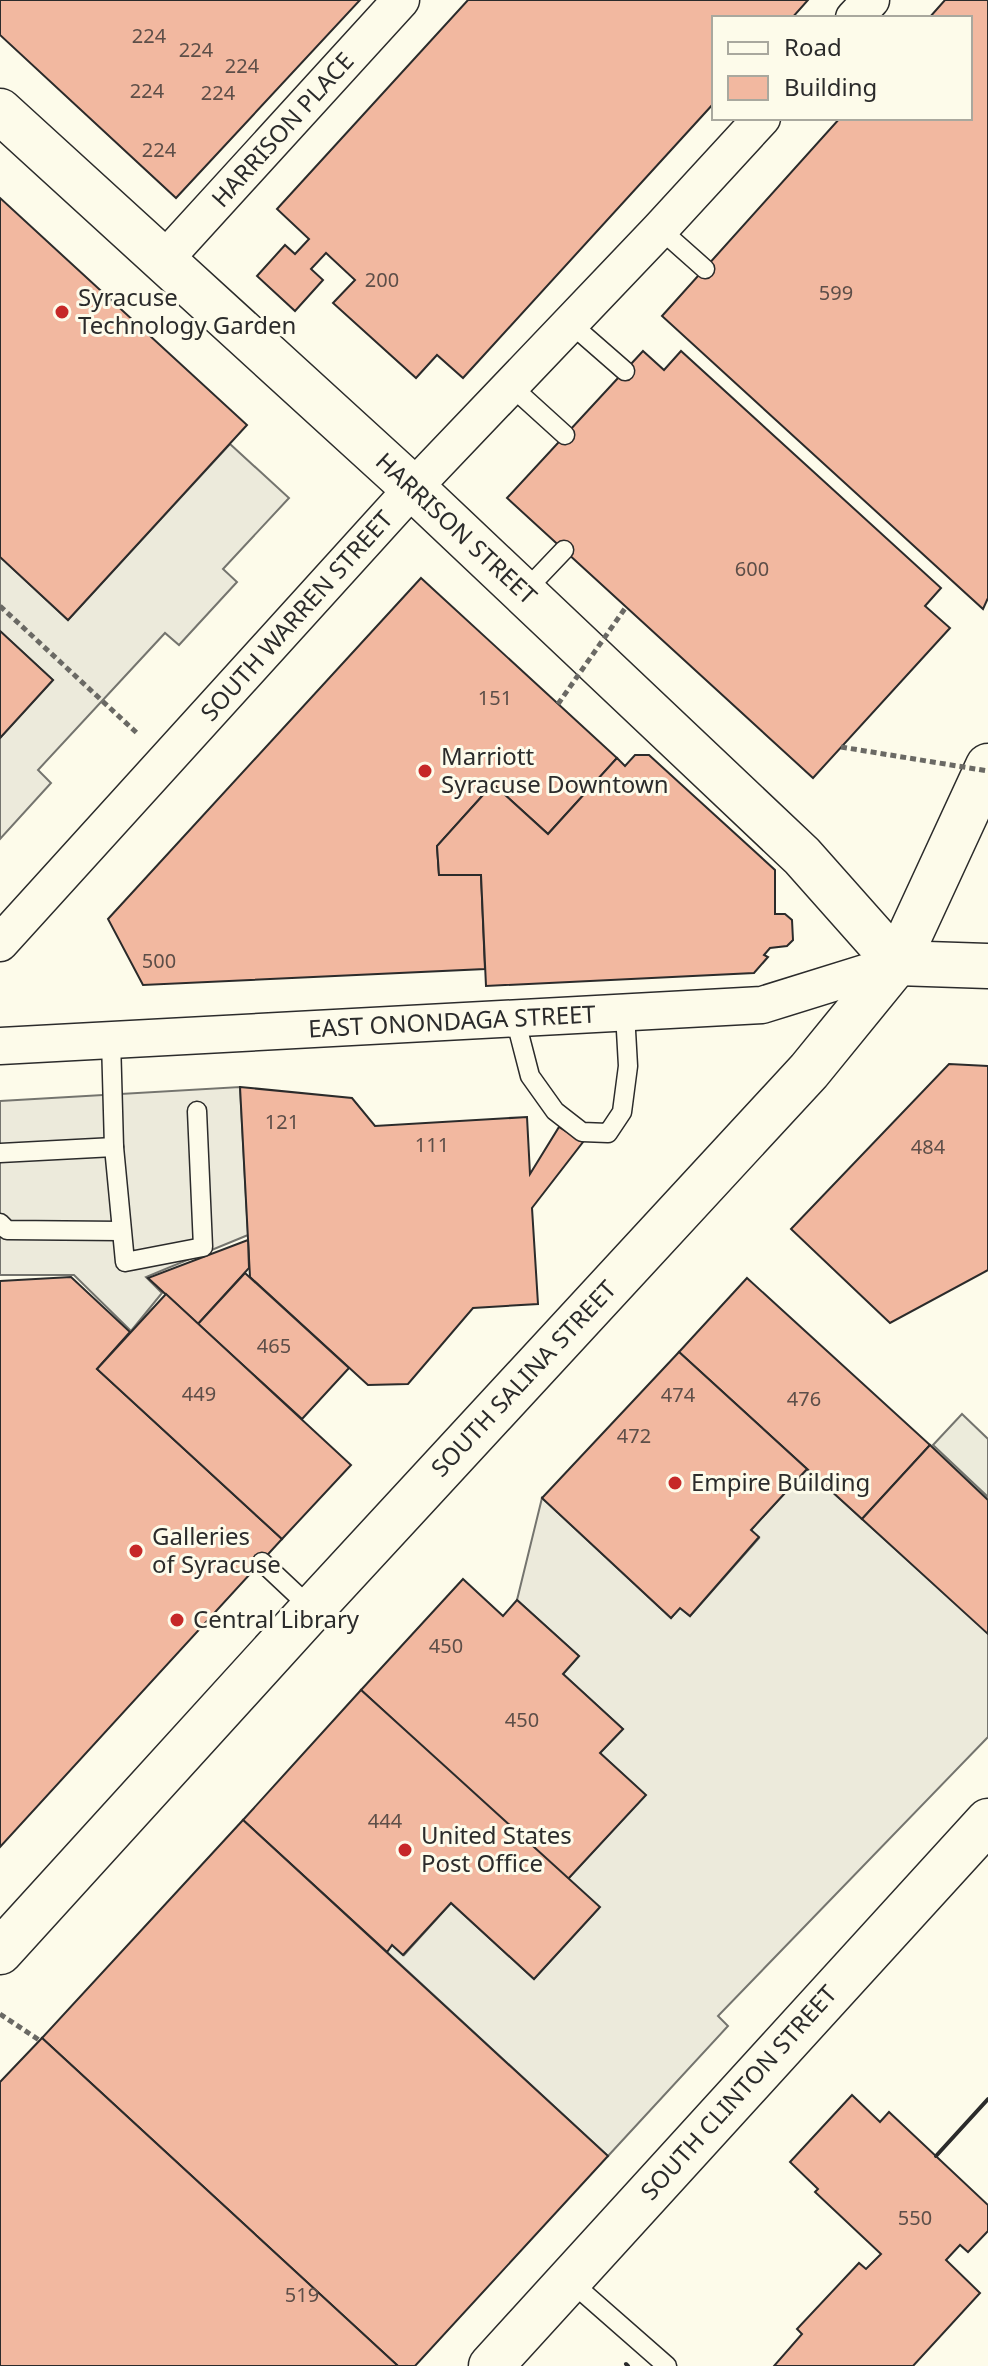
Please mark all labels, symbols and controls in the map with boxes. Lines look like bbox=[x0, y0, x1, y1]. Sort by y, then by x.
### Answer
legend bbox=[712, 16, 972, 120]
house number: 224 bbox=[132, 22, 167, 49]
text: Road bbox=[784, 30, 842, 63]
house number: 224 bbox=[179, 36, 214, 63]
street label: HARRISON PLACE bbox=[203, 44, 360, 214]
house number: 224 bbox=[225, 52, 260, 79]
text: Building bbox=[784, 70, 877, 103]
house number: 224 bbox=[130, 77, 165, 104]
house number: 224 bbox=[201, 79, 236, 106]
house number: 224 bbox=[142, 136, 177, 163]
house number: 200 bbox=[365, 266, 399, 293]
house number: 599 bbox=[819, 279, 853, 306]
place label: Syracuse Technology Garden bbox=[78, 280, 296, 341]
marker: Syracuse Technology Garden bbox=[53, 303, 71, 321]
street label: HARRISON STREET bbox=[369, 445, 545, 612]
street label: SOUTH WARREN STREET bbox=[192, 502, 400, 727]
house number: 600 bbox=[735, 555, 769, 582]
house number: 151 bbox=[478, 684, 512, 711]
place label: Marriott Syracuse Downtown bbox=[441, 739, 669, 800]
marker: Marriott Syracuse Downtown bbox=[416, 762, 434, 780]
house number: 500 bbox=[142, 947, 176, 974]
street label: EAST ONONDAGA STREET bbox=[307, 996, 597, 1045]
house number: 121 bbox=[265, 1108, 299, 1135]
house number: 111 bbox=[415, 1131, 449, 1158]
house number: 484 bbox=[911, 1133, 946, 1160]
street label: SOUTH SALINA STREET bbox=[423, 1272, 623, 1483]
house number: 465 bbox=[257, 1332, 291, 1359]
house number: 449 bbox=[182, 1380, 216, 1407]
house number: 474 bbox=[661, 1381, 696, 1408]
house number: 476 bbox=[787, 1385, 821, 1412]
house number: 472 bbox=[617, 1422, 651, 1449]
place label: Empire Building bbox=[691, 1465, 870, 1498]
marker: Empire Building bbox=[666, 1474, 684, 1492]
place label: Galleries of Syracuse bbox=[152, 1519, 281, 1580]
marker: Galleries of Syracuse bbox=[127, 1542, 145, 1560]
place label: Central Library bbox=[193, 1602, 360, 1635]
marker: Central Library bbox=[168, 1611, 186, 1629]
house number: 450 bbox=[429, 1632, 463, 1659]
house number: 450 bbox=[505, 1706, 539, 1733]
house number: 444 bbox=[368, 1807, 403, 1834]
place label: United States Post Office bbox=[421, 1818, 572, 1879]
marker: United States Post Office bbox=[396, 1841, 414, 1859]
street label: SOUTH CLINTON STREET bbox=[632, 1977, 844, 2207]
house number: 550 bbox=[898, 2204, 932, 2231]
house number: 519 bbox=[285, 2281, 319, 2308]

